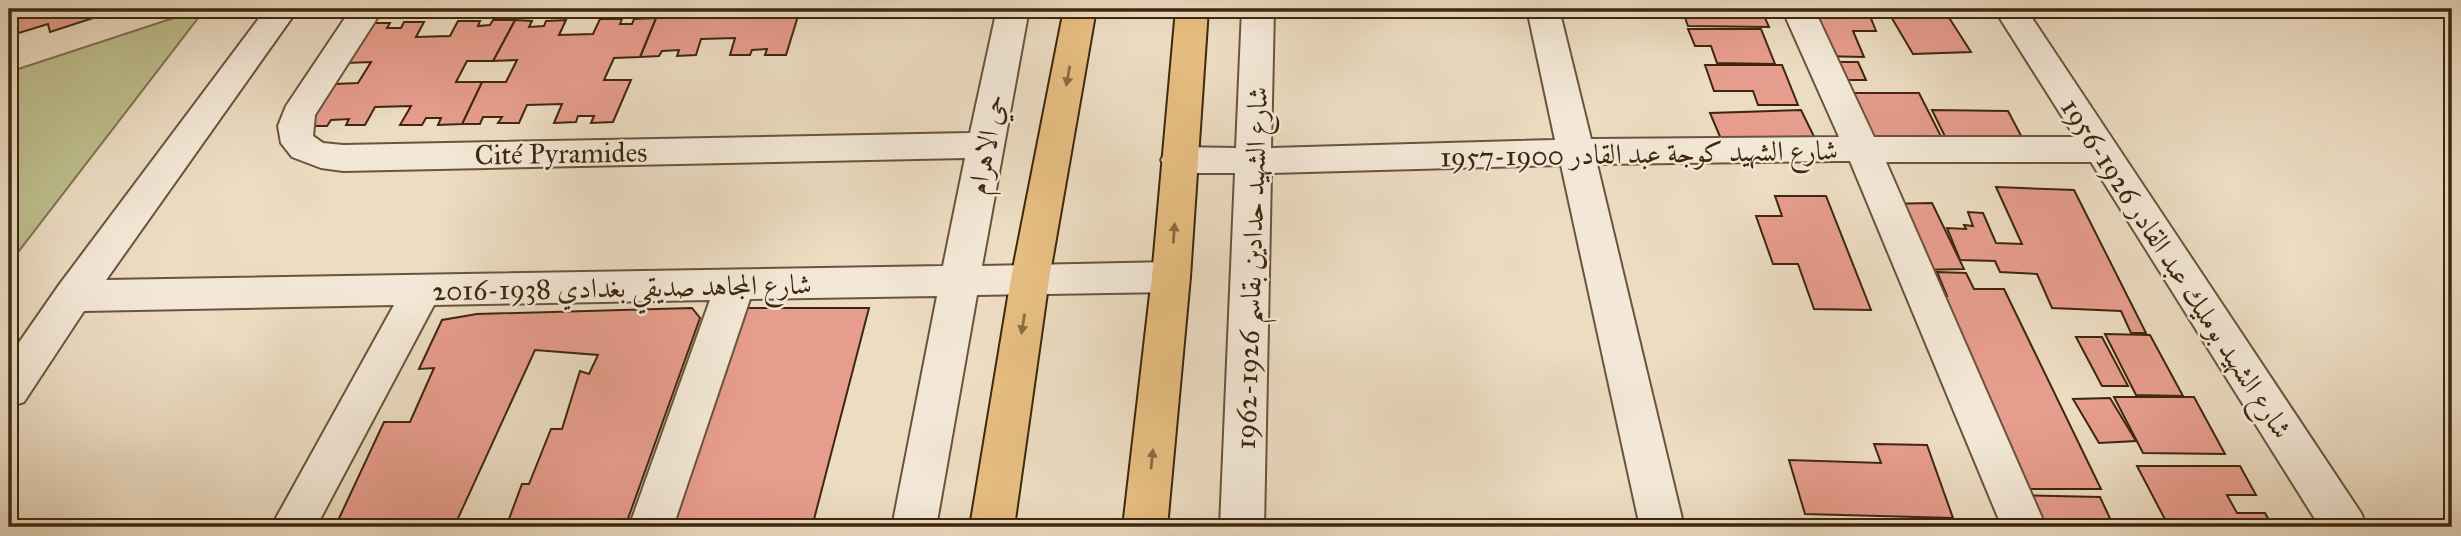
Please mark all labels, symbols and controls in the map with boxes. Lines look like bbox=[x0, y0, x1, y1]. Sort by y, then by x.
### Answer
one-way arrow bbox=[1062, 65, 1073, 87]
street label: شارع الشهيد حدادين بقاسم 1926-1962 bbox=[1228, 86, 1285, 450]
street label: حي الاهرام bbox=[960, 91, 1020, 199]
street label: شارع الشهيد بومليك عبد القادر 1926-1956 bbox=[2048, 92, 2300, 448]
street label: شارع الشهيد كوجة عبد القادر 1900-1957 bbox=[1440, 133, 1838, 180]
street label: Cité Pyramides bbox=[474, 134, 648, 173]
one-way arrow bbox=[1169, 222, 1180, 244]
street label: شارع المجاهد صديقي بغدادي 1938-2016 bbox=[432, 267, 812, 318]
one-way arrow bbox=[1017, 313, 1028, 335]
one-way arrow bbox=[1147, 448, 1158, 470]

